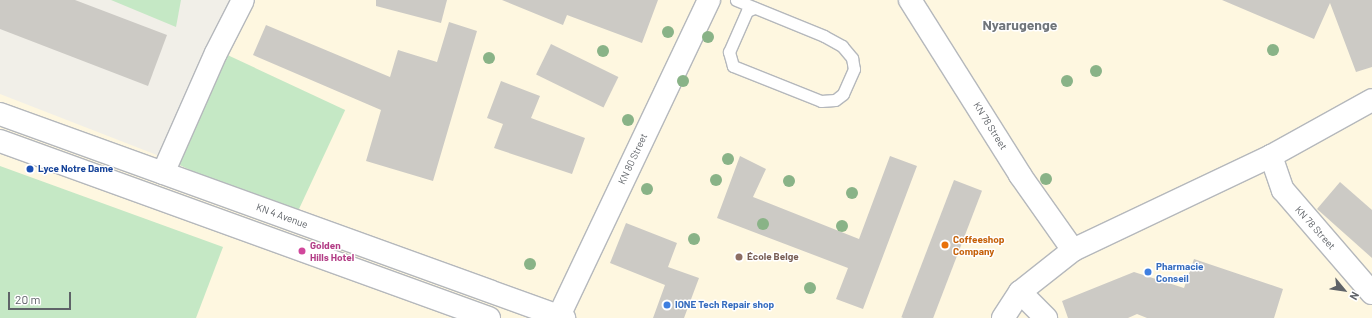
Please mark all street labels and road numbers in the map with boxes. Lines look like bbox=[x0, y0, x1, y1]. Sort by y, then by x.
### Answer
street label: KN 78 Street bbox=[971, 100, 1009, 152]
street label: KN 80 Street bbox=[616, 132, 650, 186]
street label: KN 4 Avenue bbox=[255, 201, 309, 231]
street label: KN 78 Street bbox=[1292, 204, 1338, 252]

